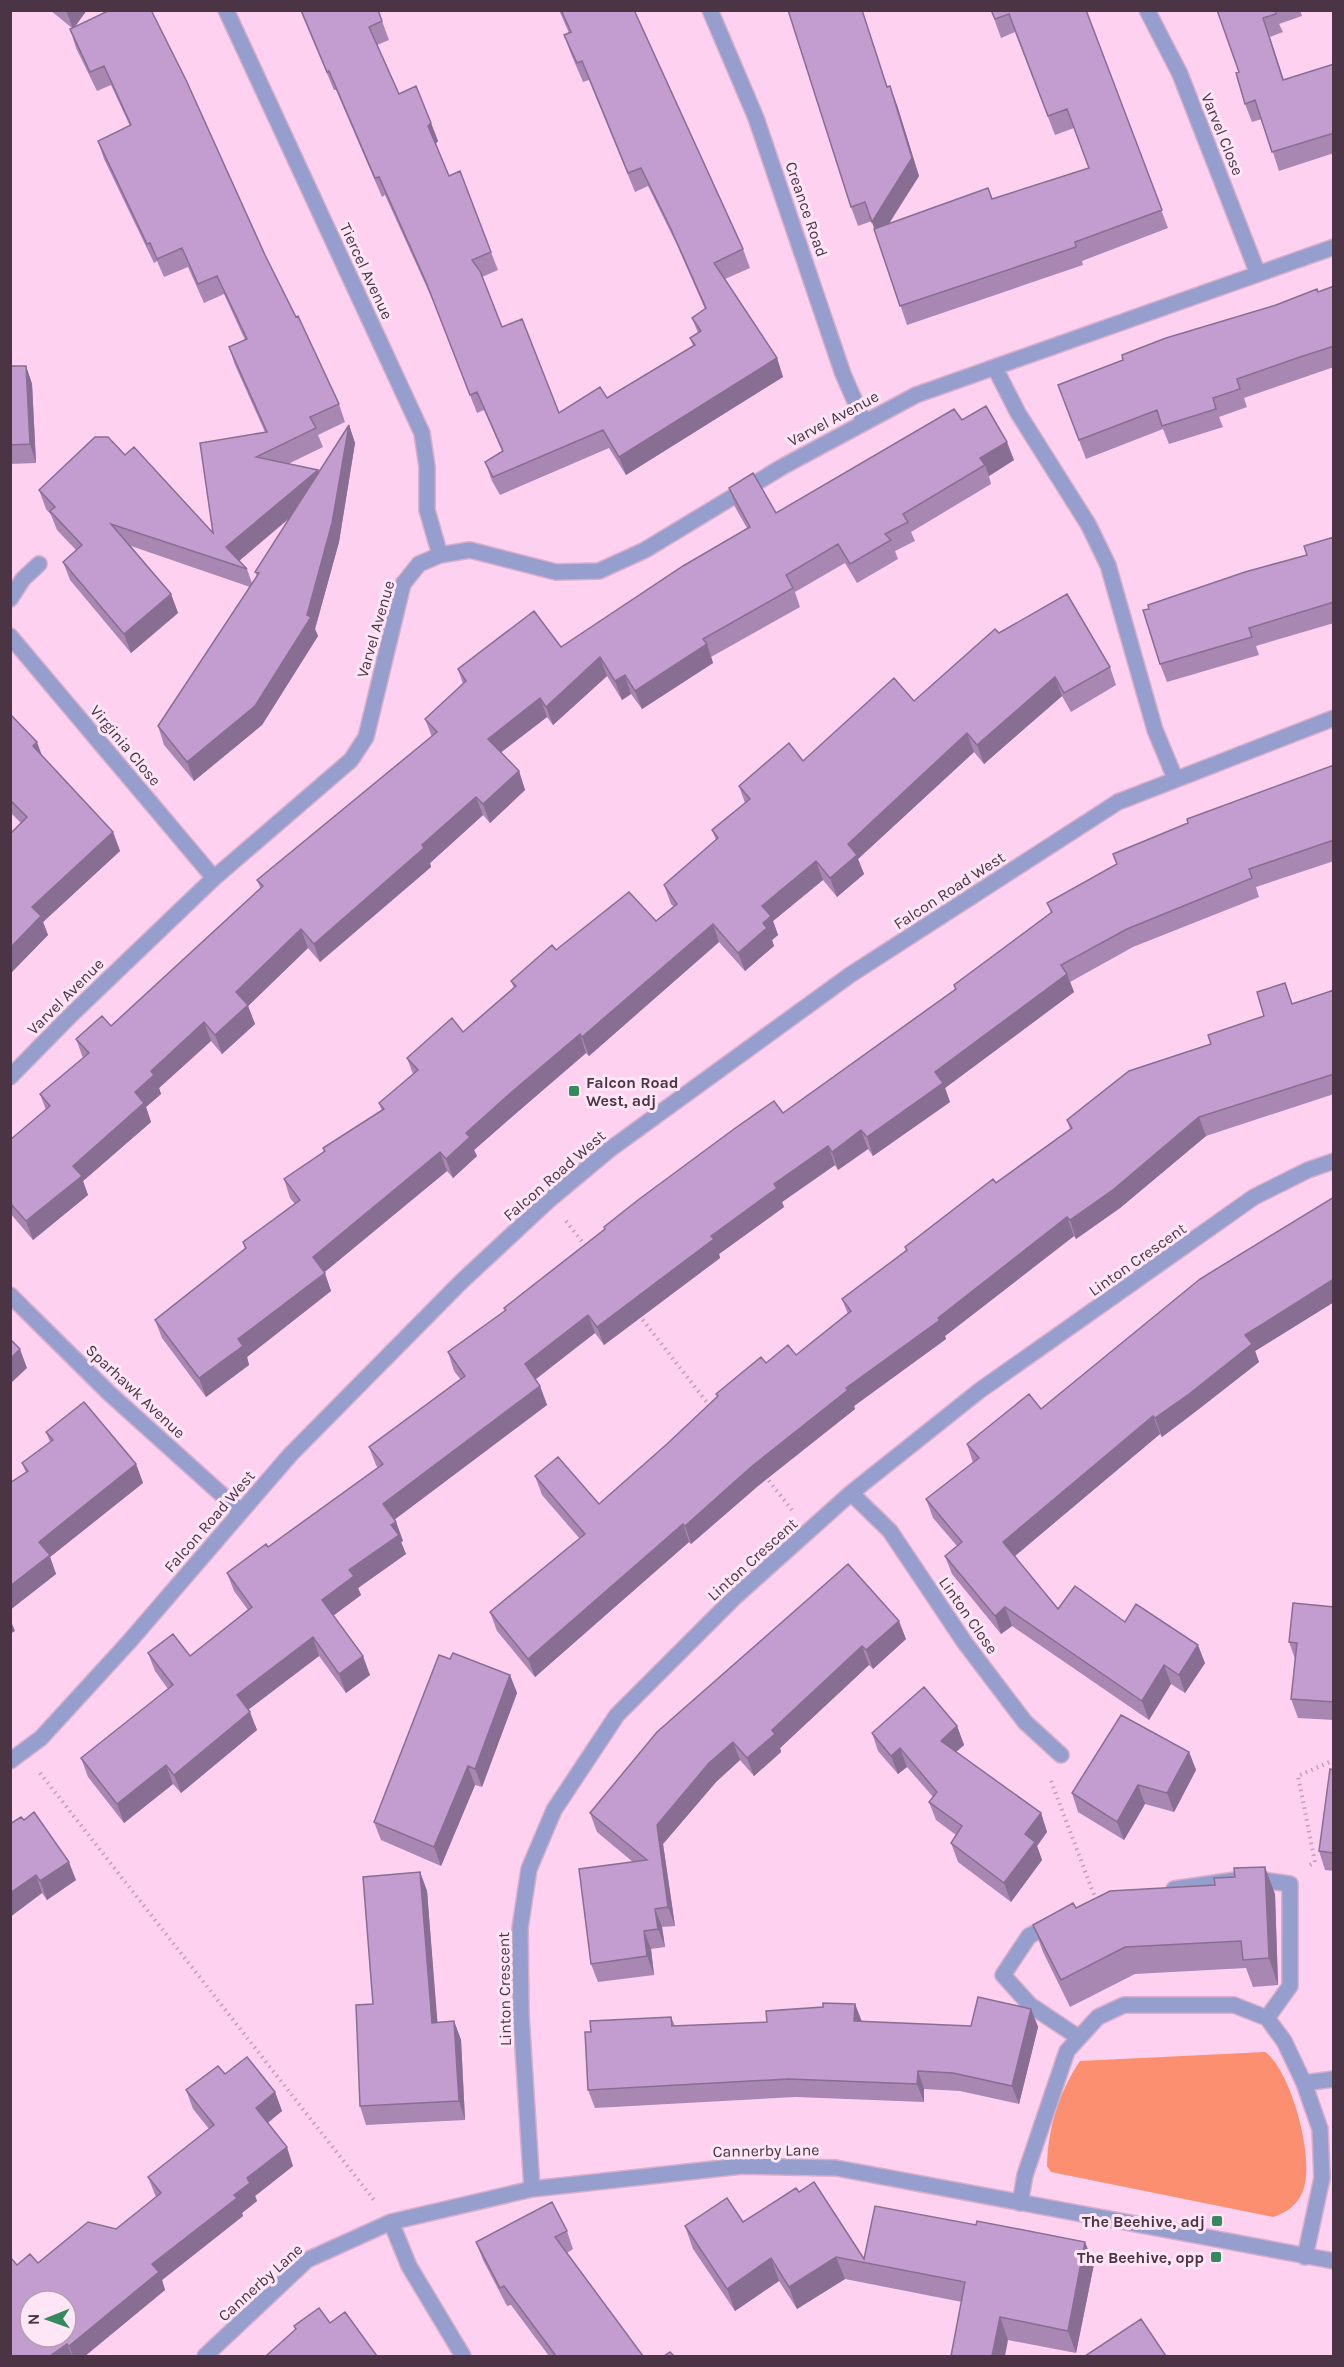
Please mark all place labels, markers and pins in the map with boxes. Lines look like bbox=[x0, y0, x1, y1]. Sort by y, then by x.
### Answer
place label: Falcon Road West, adj bbox=[586, 1073, 679, 1110]
marker: Falcon Road West, adj bbox=[567, 1084, 581, 1098]
place label: The Beehive, adj bbox=[1082, 2212, 1205, 2231]
marker: The Beehive, adj bbox=[1210, 2214, 1224, 2228]
place label: The Beehive, opp bbox=[1077, 2248, 1204, 2267]
marker: The Beehive, opp bbox=[1209, 2250, 1223, 2264]

